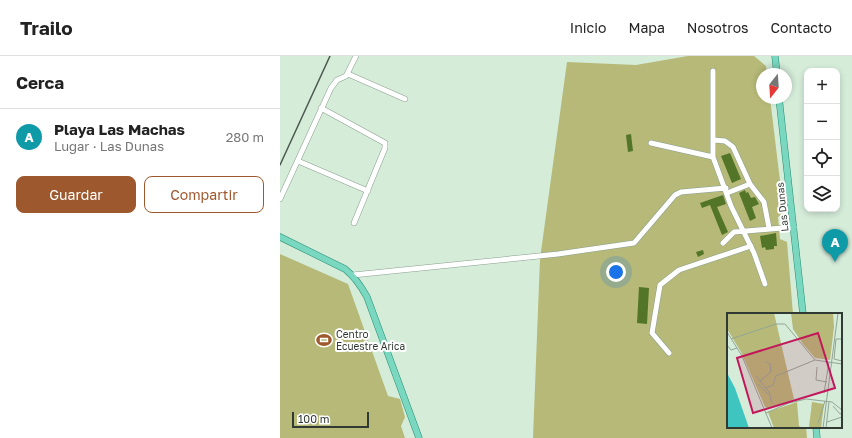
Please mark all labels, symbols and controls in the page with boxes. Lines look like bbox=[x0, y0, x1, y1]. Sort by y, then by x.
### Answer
text: Trailo bbox=[20, 16, 73, 39]
text: Inicio bbox=[570, 19, 606, 36]
text: Mapa bbox=[628, 19, 665, 36]
text: Nosotros bbox=[687, 19, 748, 36]
text: Contacto bbox=[770, 19, 832, 36]
north arrow bbox=[756, 68, 792, 104]
map controls bbox=[804, 68, 840, 212]
button: + bbox=[804, 68, 840, 104]
text: Cerca bbox=[16, 72, 64, 93]
button: − bbox=[804, 104, 840, 140]
text: Playa Las Machas bbox=[54, 120, 185, 138]
text: A bbox=[24, 129, 34, 145]
text: 280 m bbox=[226, 129, 264, 145]
text: Lugar · Las Dunas bbox=[54, 138, 164, 154]
button: locate bbox=[804, 140, 840, 176]
button: Guardar bbox=[16, 176, 136, 213]
button: Compartir bbox=[144, 176, 264, 213]
button: layers bbox=[804, 176, 840, 212]
street label: Las Dunas bbox=[773, 182, 791, 232]
pin: A bbox=[822, 229, 848, 262]
your location bbox=[606, 262, 626, 282]
inset map bbox=[727, 313, 842, 428]
place label: Centro Ecuestre Arica bbox=[336, 328, 405, 352]
sports icon: Centro Ecuestre Arica bbox=[315, 331, 333, 349]
scale bar bbox=[292, 410, 369, 429]
text: 100 m bbox=[298, 412, 329, 425]

